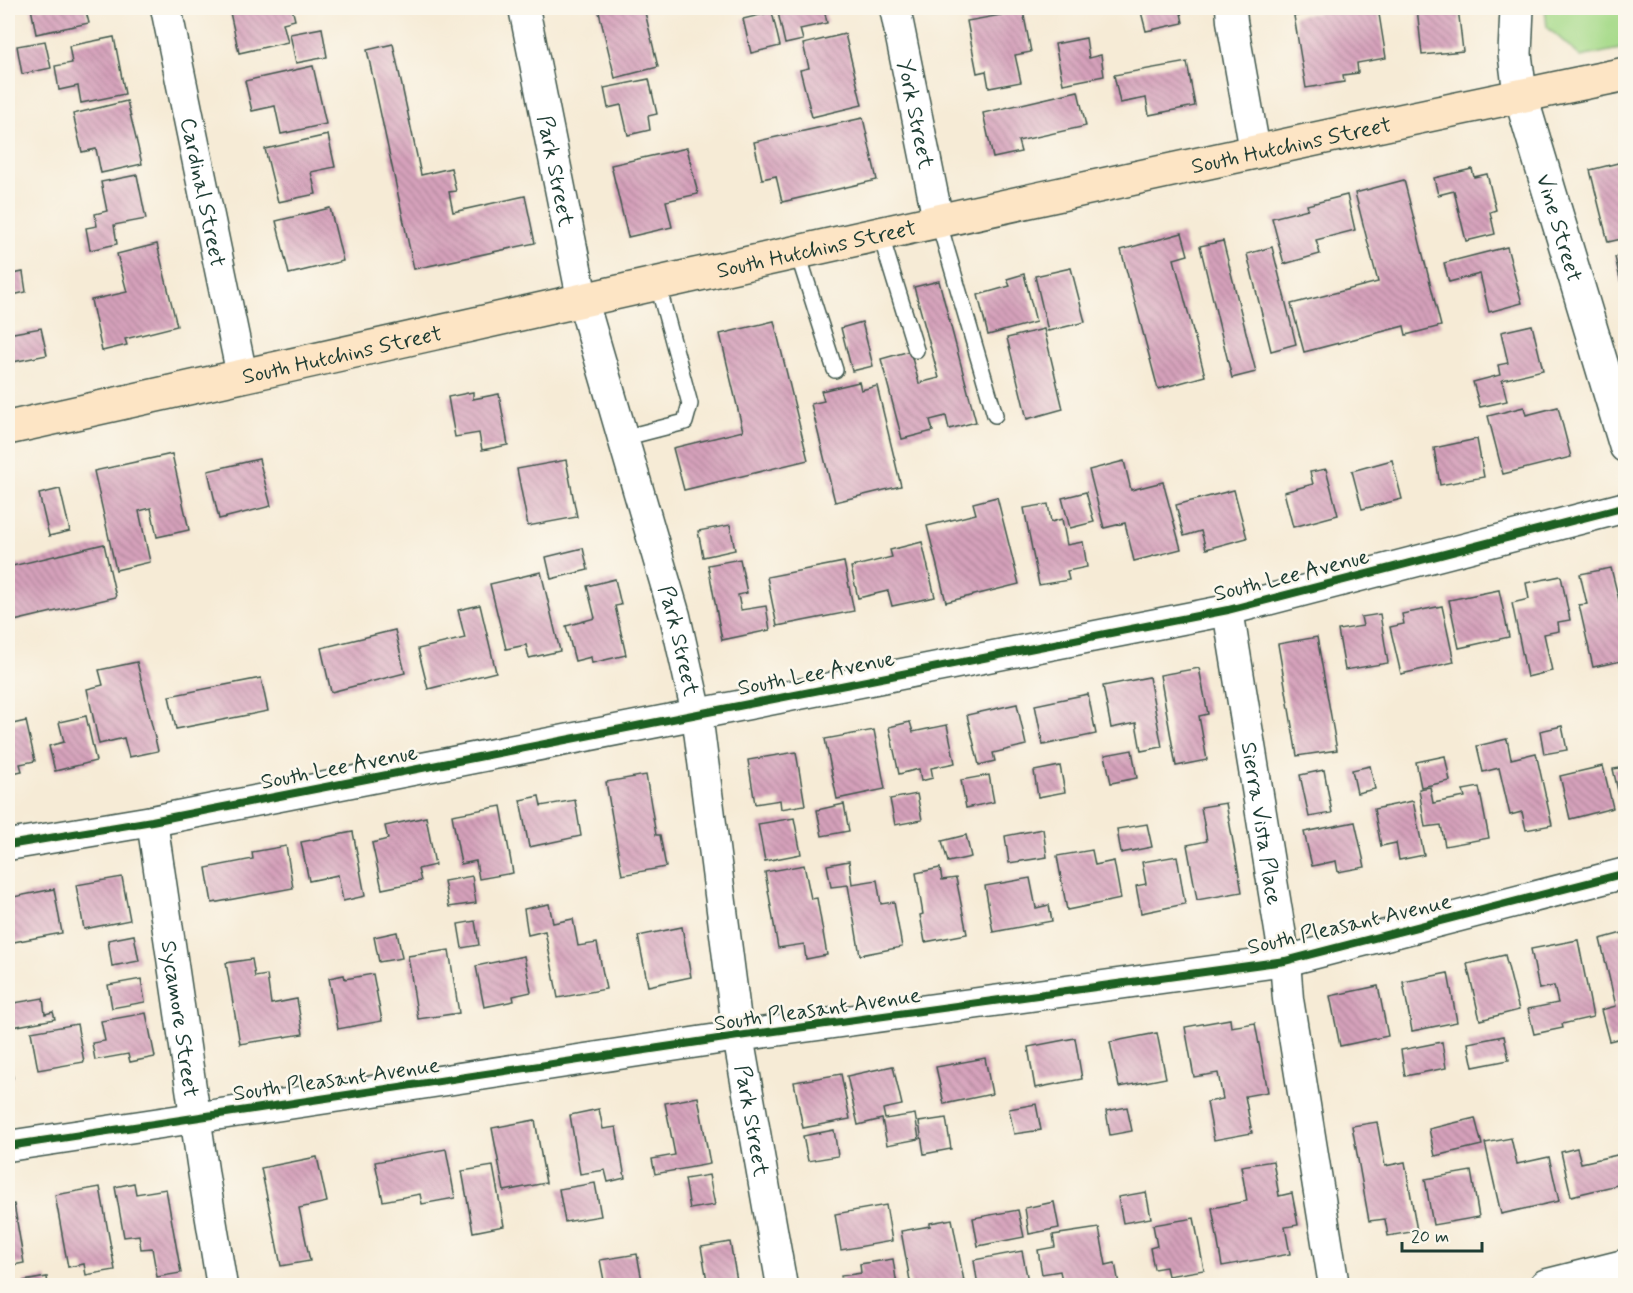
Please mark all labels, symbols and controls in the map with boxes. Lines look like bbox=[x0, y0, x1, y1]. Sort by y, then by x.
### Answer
street label: York Street bbox=[890, 57, 939, 172]
street label: South Hutchins Street bbox=[1189, 111, 1394, 181]
street label: Park Street bbox=[530, 113, 579, 229]
street label: Cardinal Street bbox=[173, 115, 231, 270]
street label: Vine Street bbox=[1529, 171, 1588, 286]
street label: South Hutchins Street bbox=[714, 214, 919, 286]
street label: South Hutchins Street bbox=[240, 320, 445, 392]
street label: South Lee Avenue bbox=[1211, 543, 1372, 609]
street label: Park Street bbox=[651, 582, 705, 699]
street label: South Lee Avenue bbox=[736, 645, 897, 703]
street label: South Lee Avenue bbox=[259, 739, 420, 797]
street label: Sierra Vista Place bbox=[1234, 740, 1288, 907]
street label: South Pleasant Avenue bbox=[1245, 888, 1454, 962]
street label: Sycamore Street bbox=[154, 939, 204, 1099]
street label: South Pleasant Avenue bbox=[712, 982, 923, 1038]
street label: South Pleasant Avenue bbox=[231, 1052, 442, 1108]
street label: Park Street bbox=[727, 1063, 774, 1179]
scale bar bbox=[1402, 1215, 1482, 1253]
text: 20 m bbox=[1411, 1225, 1449, 1249]

